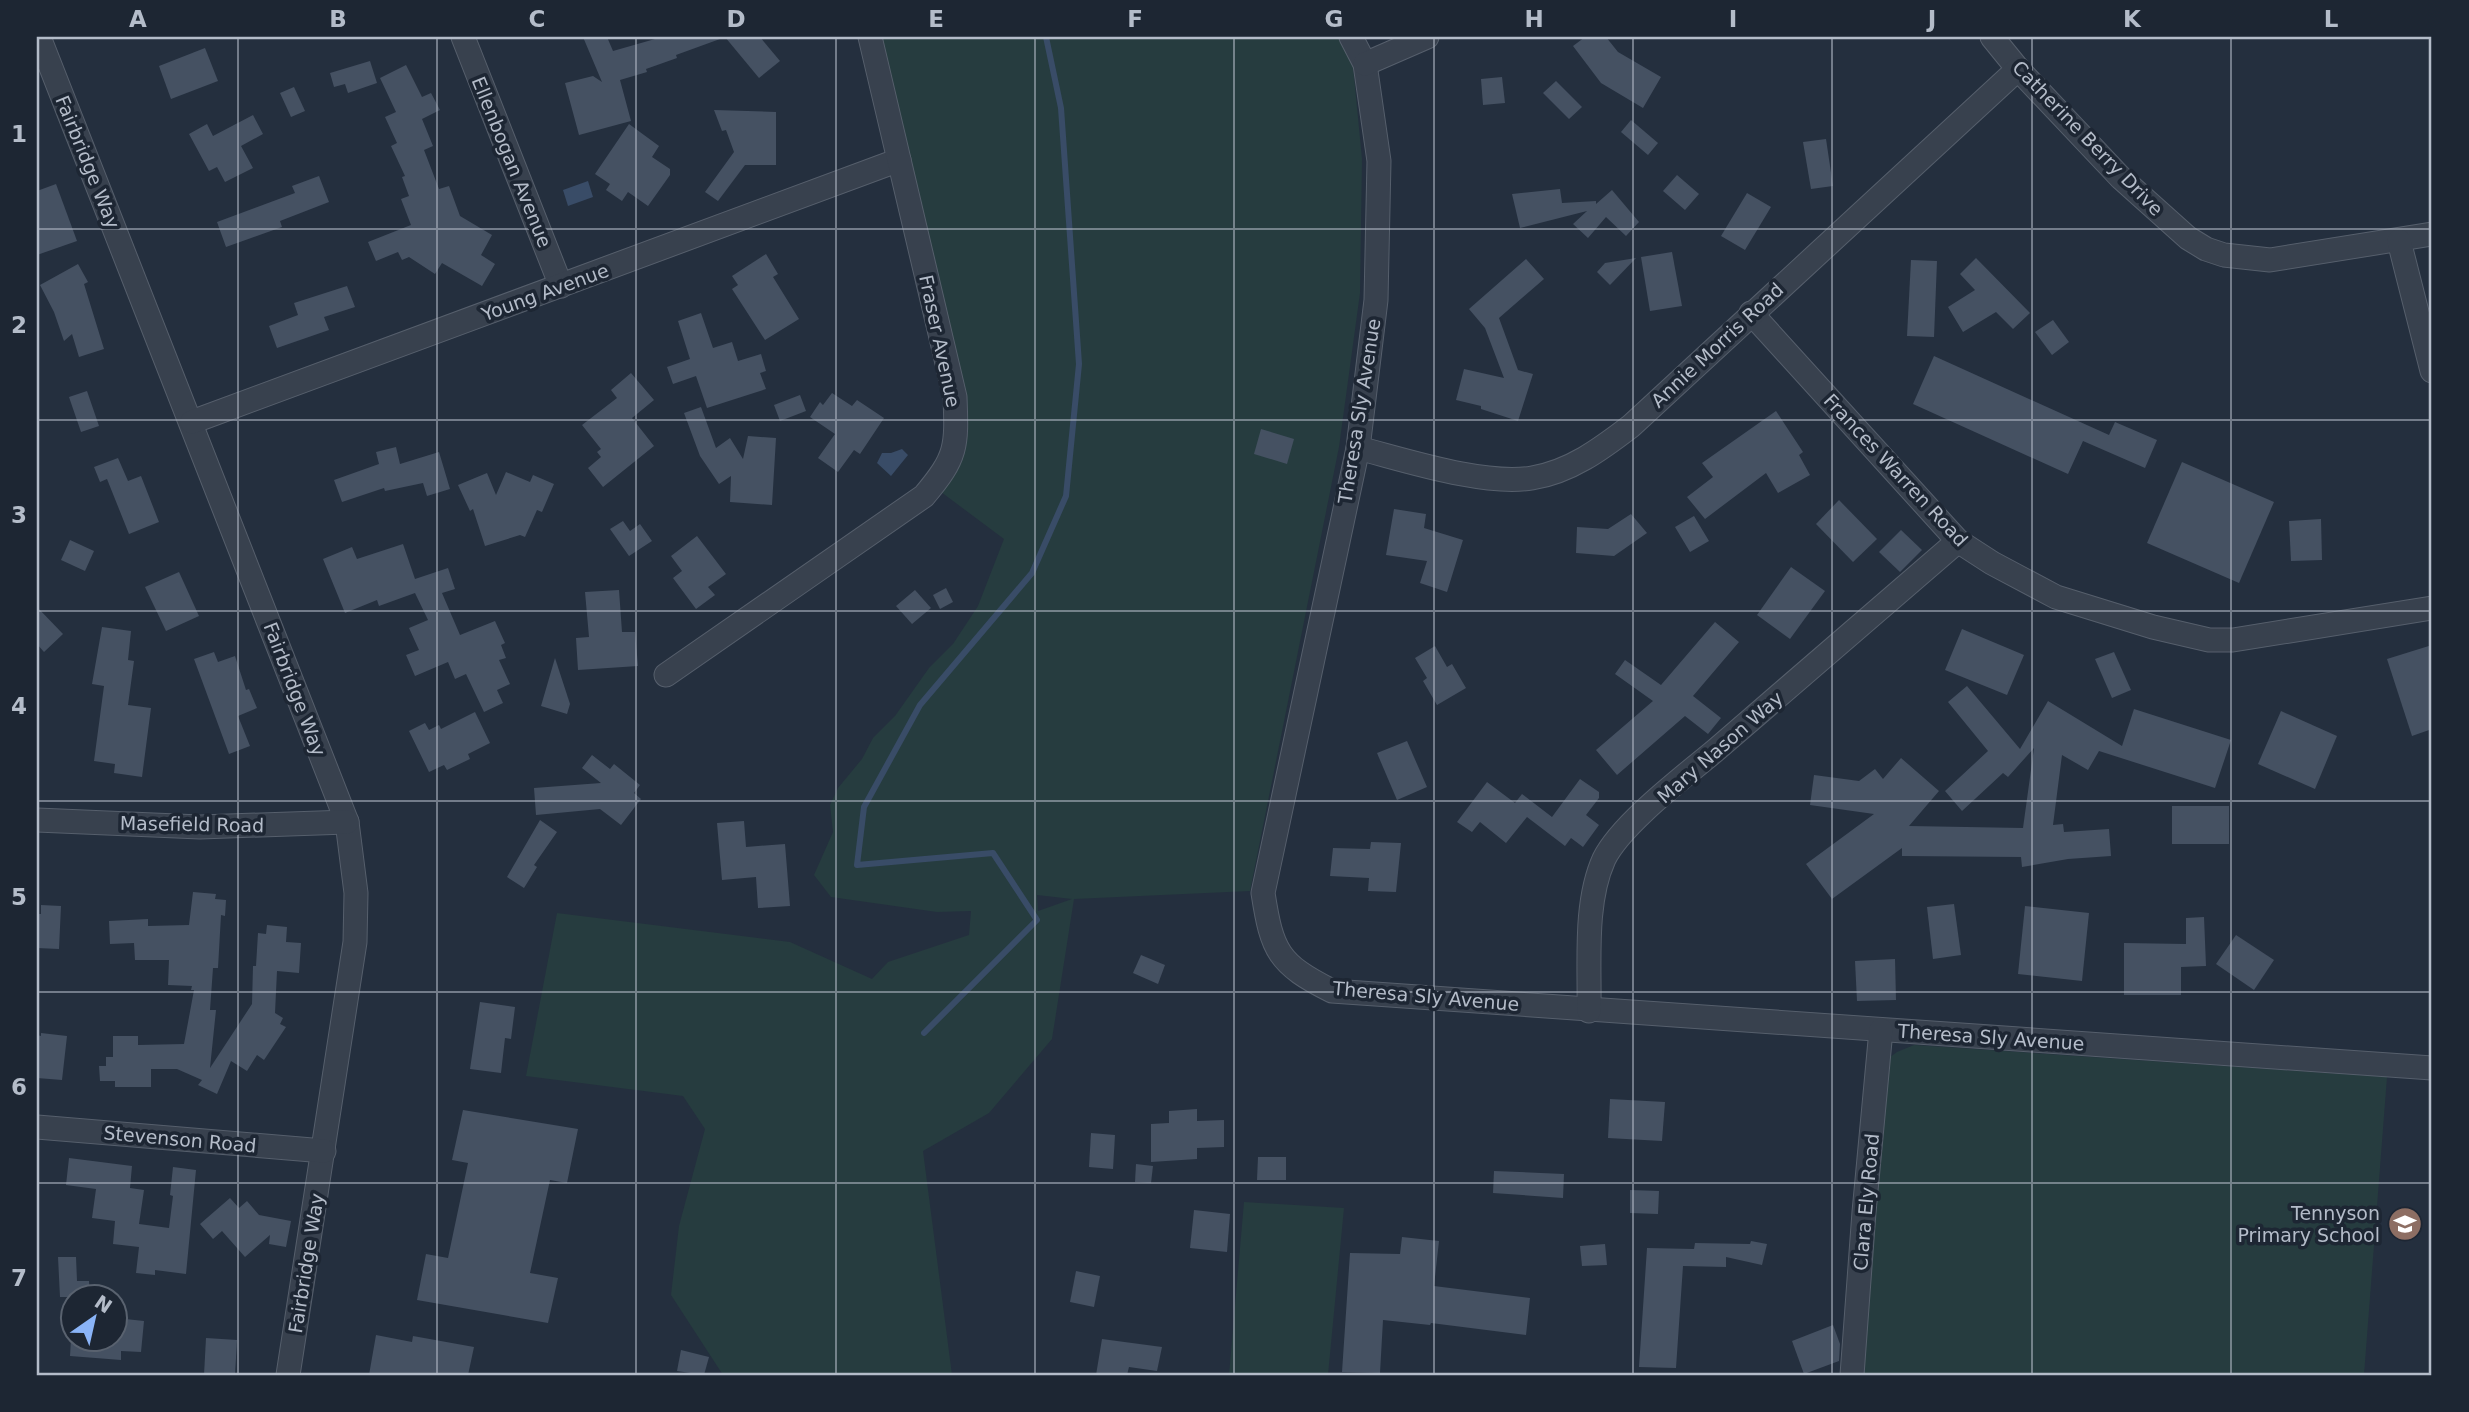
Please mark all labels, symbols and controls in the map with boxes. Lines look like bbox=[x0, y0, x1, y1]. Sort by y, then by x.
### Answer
text: A bbox=[129, 6, 147, 32]
text: B bbox=[329, 6, 347, 32]
text: C bbox=[529, 6, 545, 32]
text: D bbox=[726, 6, 746, 32]
text: E bbox=[928, 6, 944, 32]
text: F bbox=[1127, 6, 1143, 32]
text: G bbox=[1325, 6, 1343, 32]
text: H bbox=[1524, 6, 1544, 32]
text: I bbox=[1729, 6, 1737, 32]
text: J bbox=[1926, 6, 1936, 32]
text: K bbox=[2123, 6, 2142, 32]
text: L bbox=[2324, 6, 2339, 32]
street label: Catherine Berry Drive bbox=[2008, 56, 2168, 220]
street label: Ellenbogan Avenue bbox=[468, 73, 556, 251]
street label: Fairbridge Way bbox=[51, 92, 125, 232]
text: 1 bbox=[11, 121, 27, 147]
street label: Young Avenue bbox=[478, 259, 611, 326]
street label: Fraser Avenue bbox=[915, 273, 965, 409]
street label: Annie Morris Road bbox=[1646, 278, 1788, 412]
text: 2 bbox=[11, 312, 27, 338]
street label: Theresa Sly Avenue bbox=[1333, 317, 1385, 506]
street label: Frances Warren Road bbox=[1820, 389, 1972, 551]
text: 3 bbox=[11, 502, 27, 528]
street label: Fairbridge Way bbox=[259, 619, 331, 759]
street label: Mary Nason Way bbox=[1653, 687, 1787, 807]
text: 4 bbox=[11, 693, 27, 719]
street label: Masefield Road bbox=[120, 812, 264, 836]
text: 5 bbox=[11, 884, 27, 910]
street label: Theresa Sly Avenue bbox=[1331, 977, 1520, 1015]
street label: Theresa Sly Avenue bbox=[1896, 1019, 2085, 1055]
text: 6 bbox=[11, 1074, 27, 1100]
street label: Stevenson Road bbox=[103, 1121, 257, 1157]
street label: Clara Ely Road bbox=[1849, 1132, 1883, 1272]
street label: Fairbridge Way bbox=[284, 1191, 328, 1335]
place label: Tennyson Primary School bbox=[2237, 1202, 2380, 1246]
school or university icon: Tennyson Primary School bbox=[2386, 1205, 2424, 1243]
text: 7 bbox=[11, 1265, 27, 1291]
north arrow bbox=[60, 1282, 130, 1352]
text: N bbox=[91, 1290, 116, 1317]

